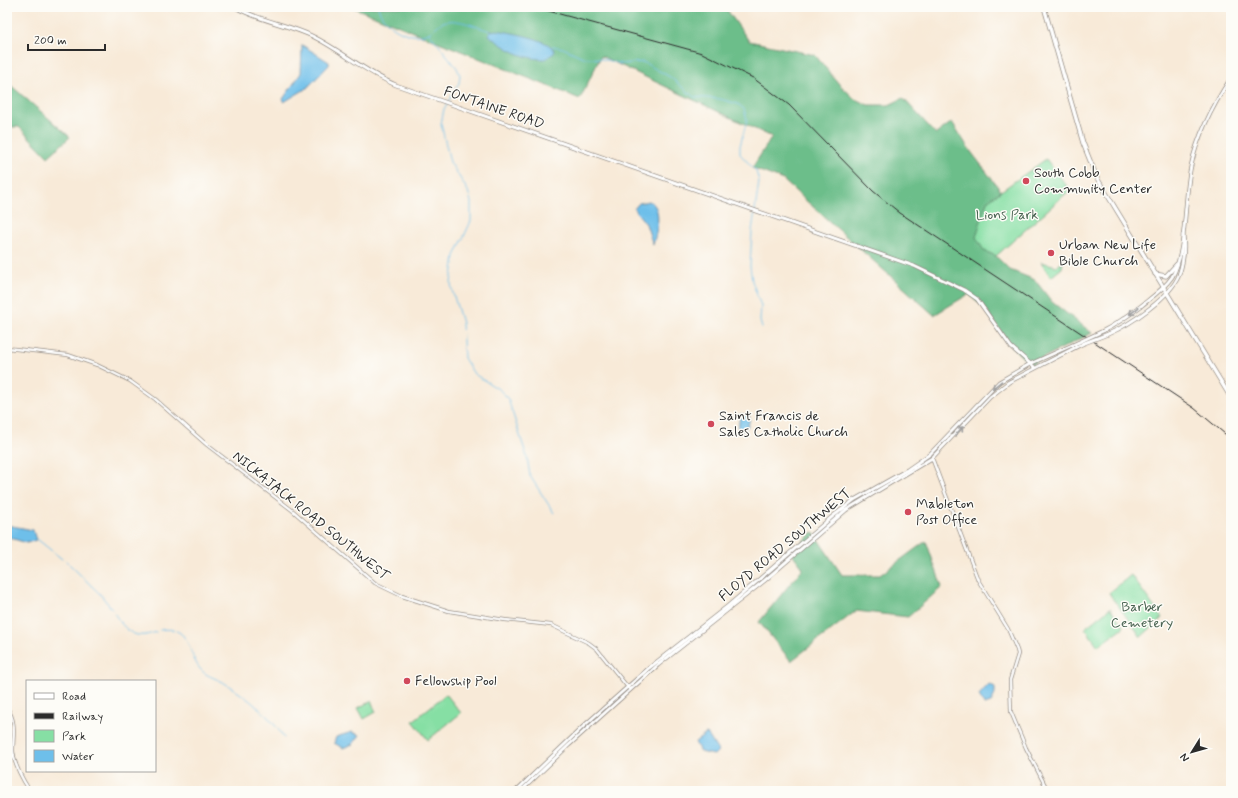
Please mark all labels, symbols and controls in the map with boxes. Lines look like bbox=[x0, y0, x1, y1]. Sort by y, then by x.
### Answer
scale bar bbox=[28, 26, 105, 52]
text: 200 m bbox=[34, 33, 67, 49]
street label: FONTAINE ROAD bbox=[441, 82, 547, 134]
place label: South Cobb Community Center bbox=[1034, 164, 1153, 198]
marker: South Cobb Community Center bbox=[1021, 176, 1031, 186]
park label: Lions Park bbox=[976, 206, 1038, 224]
place label: Urban New Life Bible Church bbox=[1059, 236, 1156, 270]
marker: Urban New Life Bible Church bbox=[1046, 248, 1056, 258]
one-way arrow bbox=[1129, 307, 1140, 315]
one-way arrow bbox=[992, 380, 1003, 389]
place label: Saint Francis de Sales Catholic Church bbox=[719, 407, 848, 441]
marker: Saint Francis de Sales Catholic Church bbox=[706, 419, 716, 429]
one-way arrow bbox=[955, 426, 964, 436]
street label: NICKAJACK ROAD SOUTHWEST bbox=[229, 447, 394, 585]
street label: FLOYD ROAD SOUTHWEST bbox=[715, 484, 855, 606]
place label: Mableton Post Office bbox=[916, 495, 977, 529]
marker: Mableton Post Office bbox=[903, 507, 913, 517]
park label: Barber Cemetery bbox=[1111, 598, 1173, 632]
place label: Fellowship Pool bbox=[415, 672, 497, 690]
marker: Fellowship Pool bbox=[402, 676, 412, 686]
legend bbox=[26, 680, 156, 772]
text: Road bbox=[62, 689, 86, 705]
text: Railway bbox=[62, 709, 104, 725]
text: Park bbox=[62, 729, 86, 745]
north arrow bbox=[1172, 732, 1212, 772]
text: Water bbox=[62, 749, 94, 765]
text: N bbox=[1177, 750, 1193, 765]

